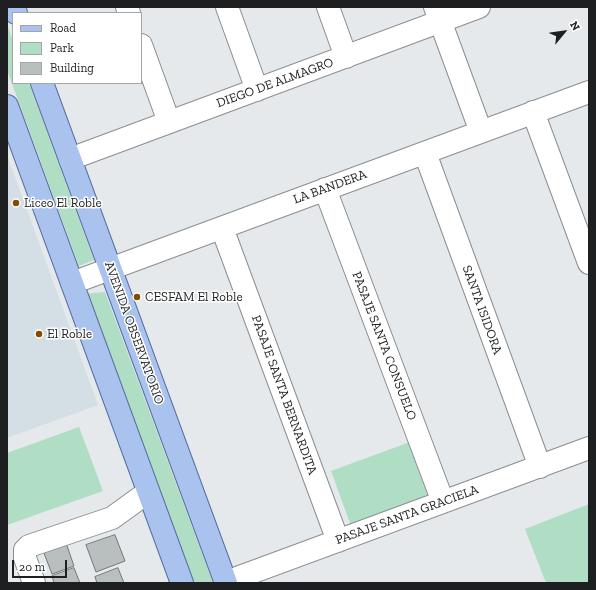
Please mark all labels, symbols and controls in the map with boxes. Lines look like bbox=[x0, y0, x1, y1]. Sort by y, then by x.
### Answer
legend bbox=[12, 12, 142, 84]
north arrow bbox=[544, 12, 584, 52]
text: N bbox=[567, 19, 583, 33]
text: Road bbox=[50, 21, 76, 35]
text: Park bbox=[50, 41, 74, 55]
street label: DIEGO DE ALMAGRO bbox=[214, 55, 336, 111]
text: Building bbox=[50, 61, 94, 75]
street label: LA BANDERA bbox=[291, 166, 369, 208]
place label: Liceo El Roble bbox=[24, 195, 102, 211]
marker: Liceo El Roble bbox=[11, 198, 21, 208]
street label: AVENIDA OBSERVATORIO bbox=[101, 259, 167, 407]
street label: SANTA ISIDORA bbox=[459, 263, 505, 357]
street label: PASAJE SANTA CONSUELO bbox=[348, 269, 420, 423]
place label: CESFAM El Roble bbox=[145, 289, 243, 305]
marker: CESFAM El Roble bbox=[132, 292, 142, 302]
street label: PASAJE SANTA BERNARDITA bbox=[248, 313, 320, 477]
place label: El Roble bbox=[47, 326, 92, 342]
marker: El Roble bbox=[34, 329, 44, 339]
street label: PASAJE SANTA GRACIELA bbox=[333, 482, 481, 548]
scale bar bbox=[14, 552, 69, 578]
text: 20 m bbox=[19, 560, 45, 574]

